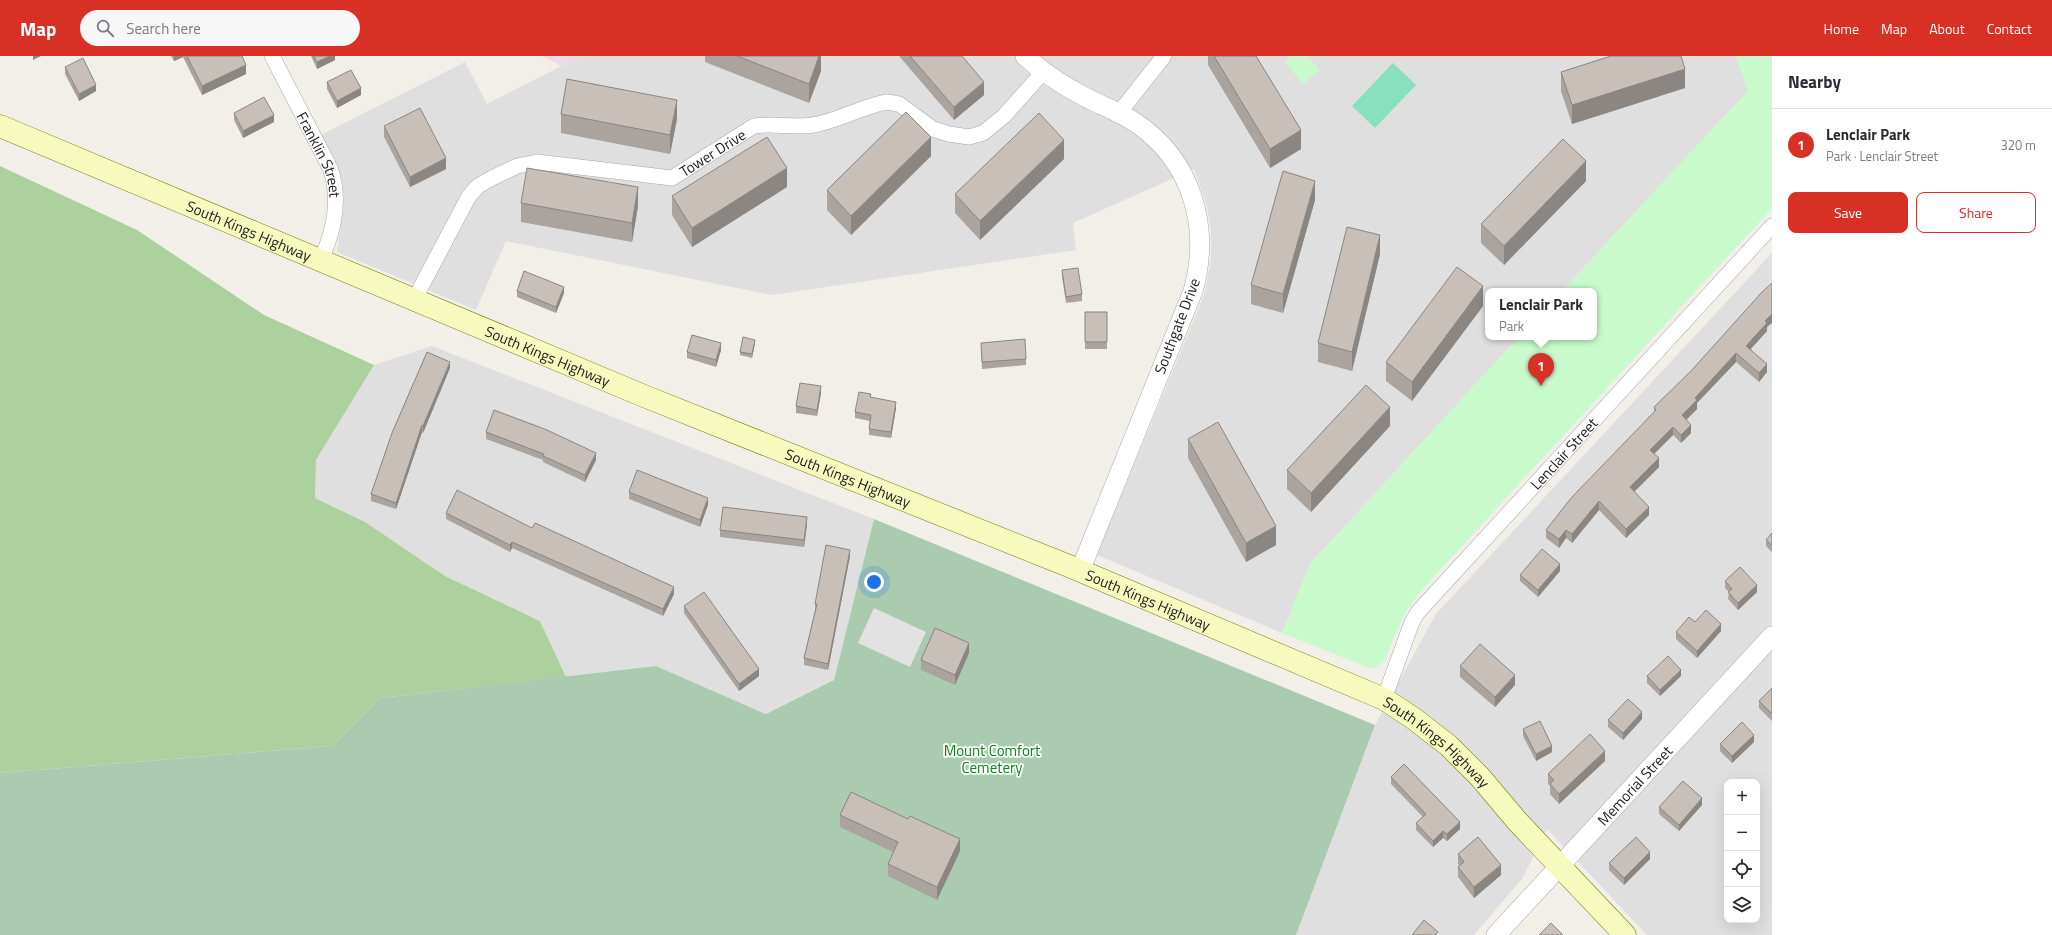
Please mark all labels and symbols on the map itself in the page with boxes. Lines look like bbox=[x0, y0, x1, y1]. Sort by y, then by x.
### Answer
street label: Franklin Street bbox=[291, 107, 347, 199]
street label: Tower Drive bbox=[675, 123, 750, 182]
street label: South Kings Highway bbox=[183, 194, 315, 267]
street label: Southgate Drive bbox=[1148, 274, 1206, 378]
street label: South Kings Highway bbox=[482, 319, 614, 392]
pin: 1 bbox=[1528, 353, 1554, 386]
street label: Lenclair Street bbox=[1524, 411, 1603, 494]
street label: South Kings Highway bbox=[782, 442, 914, 513]
street label: South Kings Highway bbox=[1082, 563, 1214, 636]
your location bbox=[864, 572, 884, 592]
street label: South Kings Highway bbox=[1379, 690, 1496, 793]
park label: Mount Comfort Cemetery bbox=[944, 739, 1041, 779]
street label: Memorial Street bbox=[1591, 739, 1678, 830]

